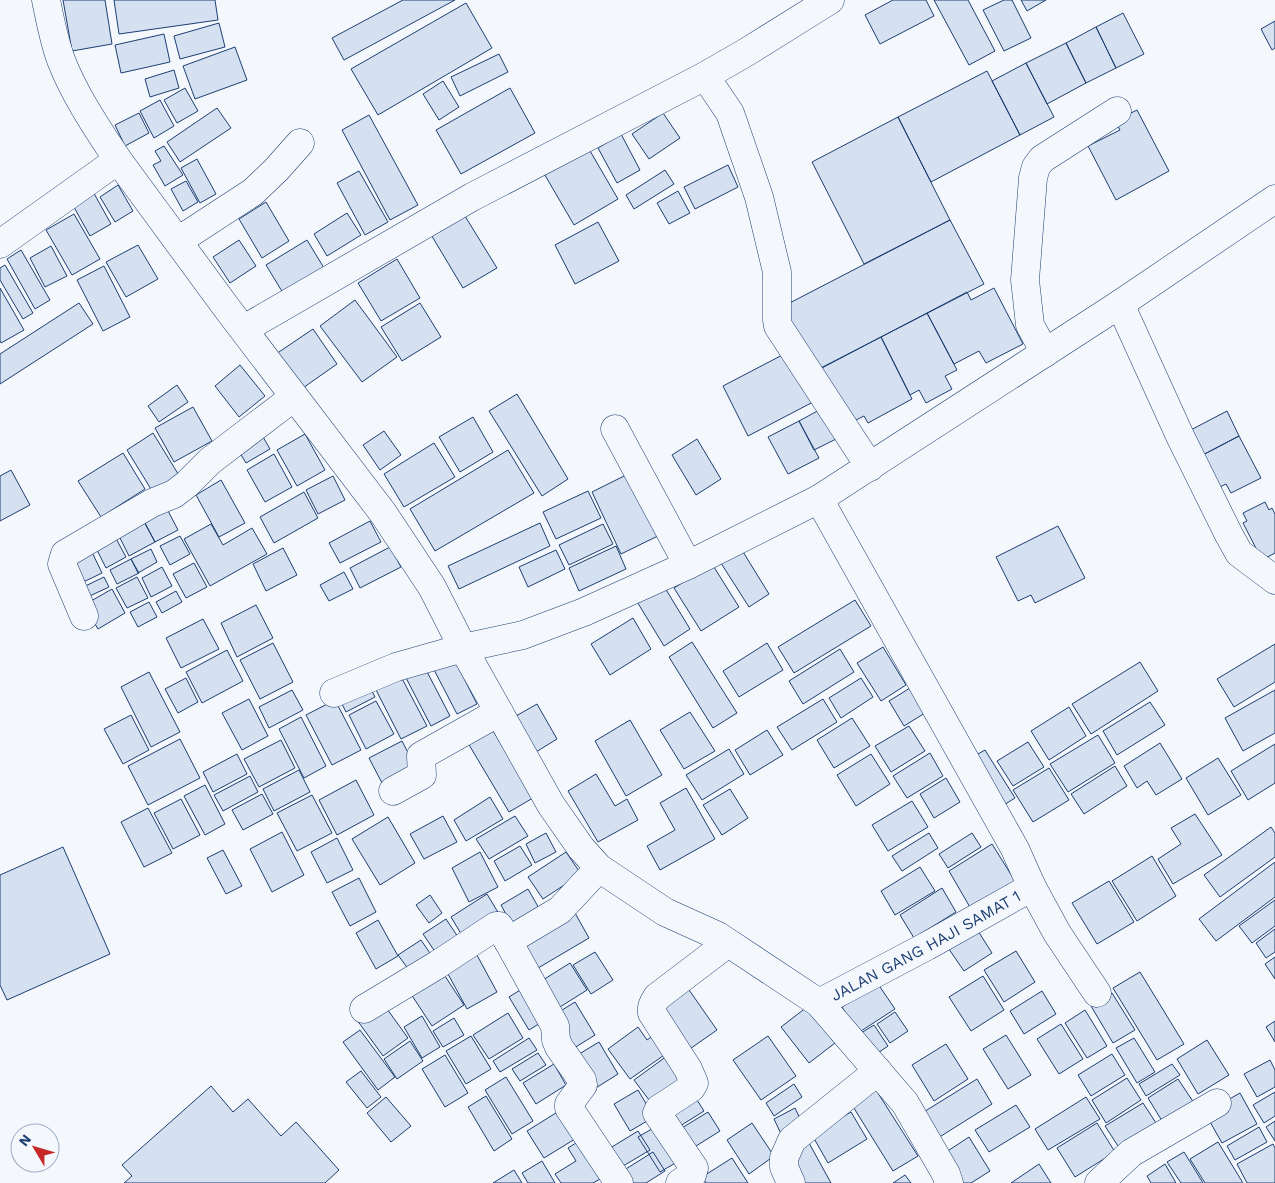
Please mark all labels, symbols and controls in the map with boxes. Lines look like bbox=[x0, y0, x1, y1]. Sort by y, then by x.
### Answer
street label: JALAN GANG HAJI SAMAT 1 bbox=[827, 886, 1024, 1005]
north arrow bbox=[10, 1123, 60, 1173]
text: N bbox=[15, 1131, 34, 1149]

